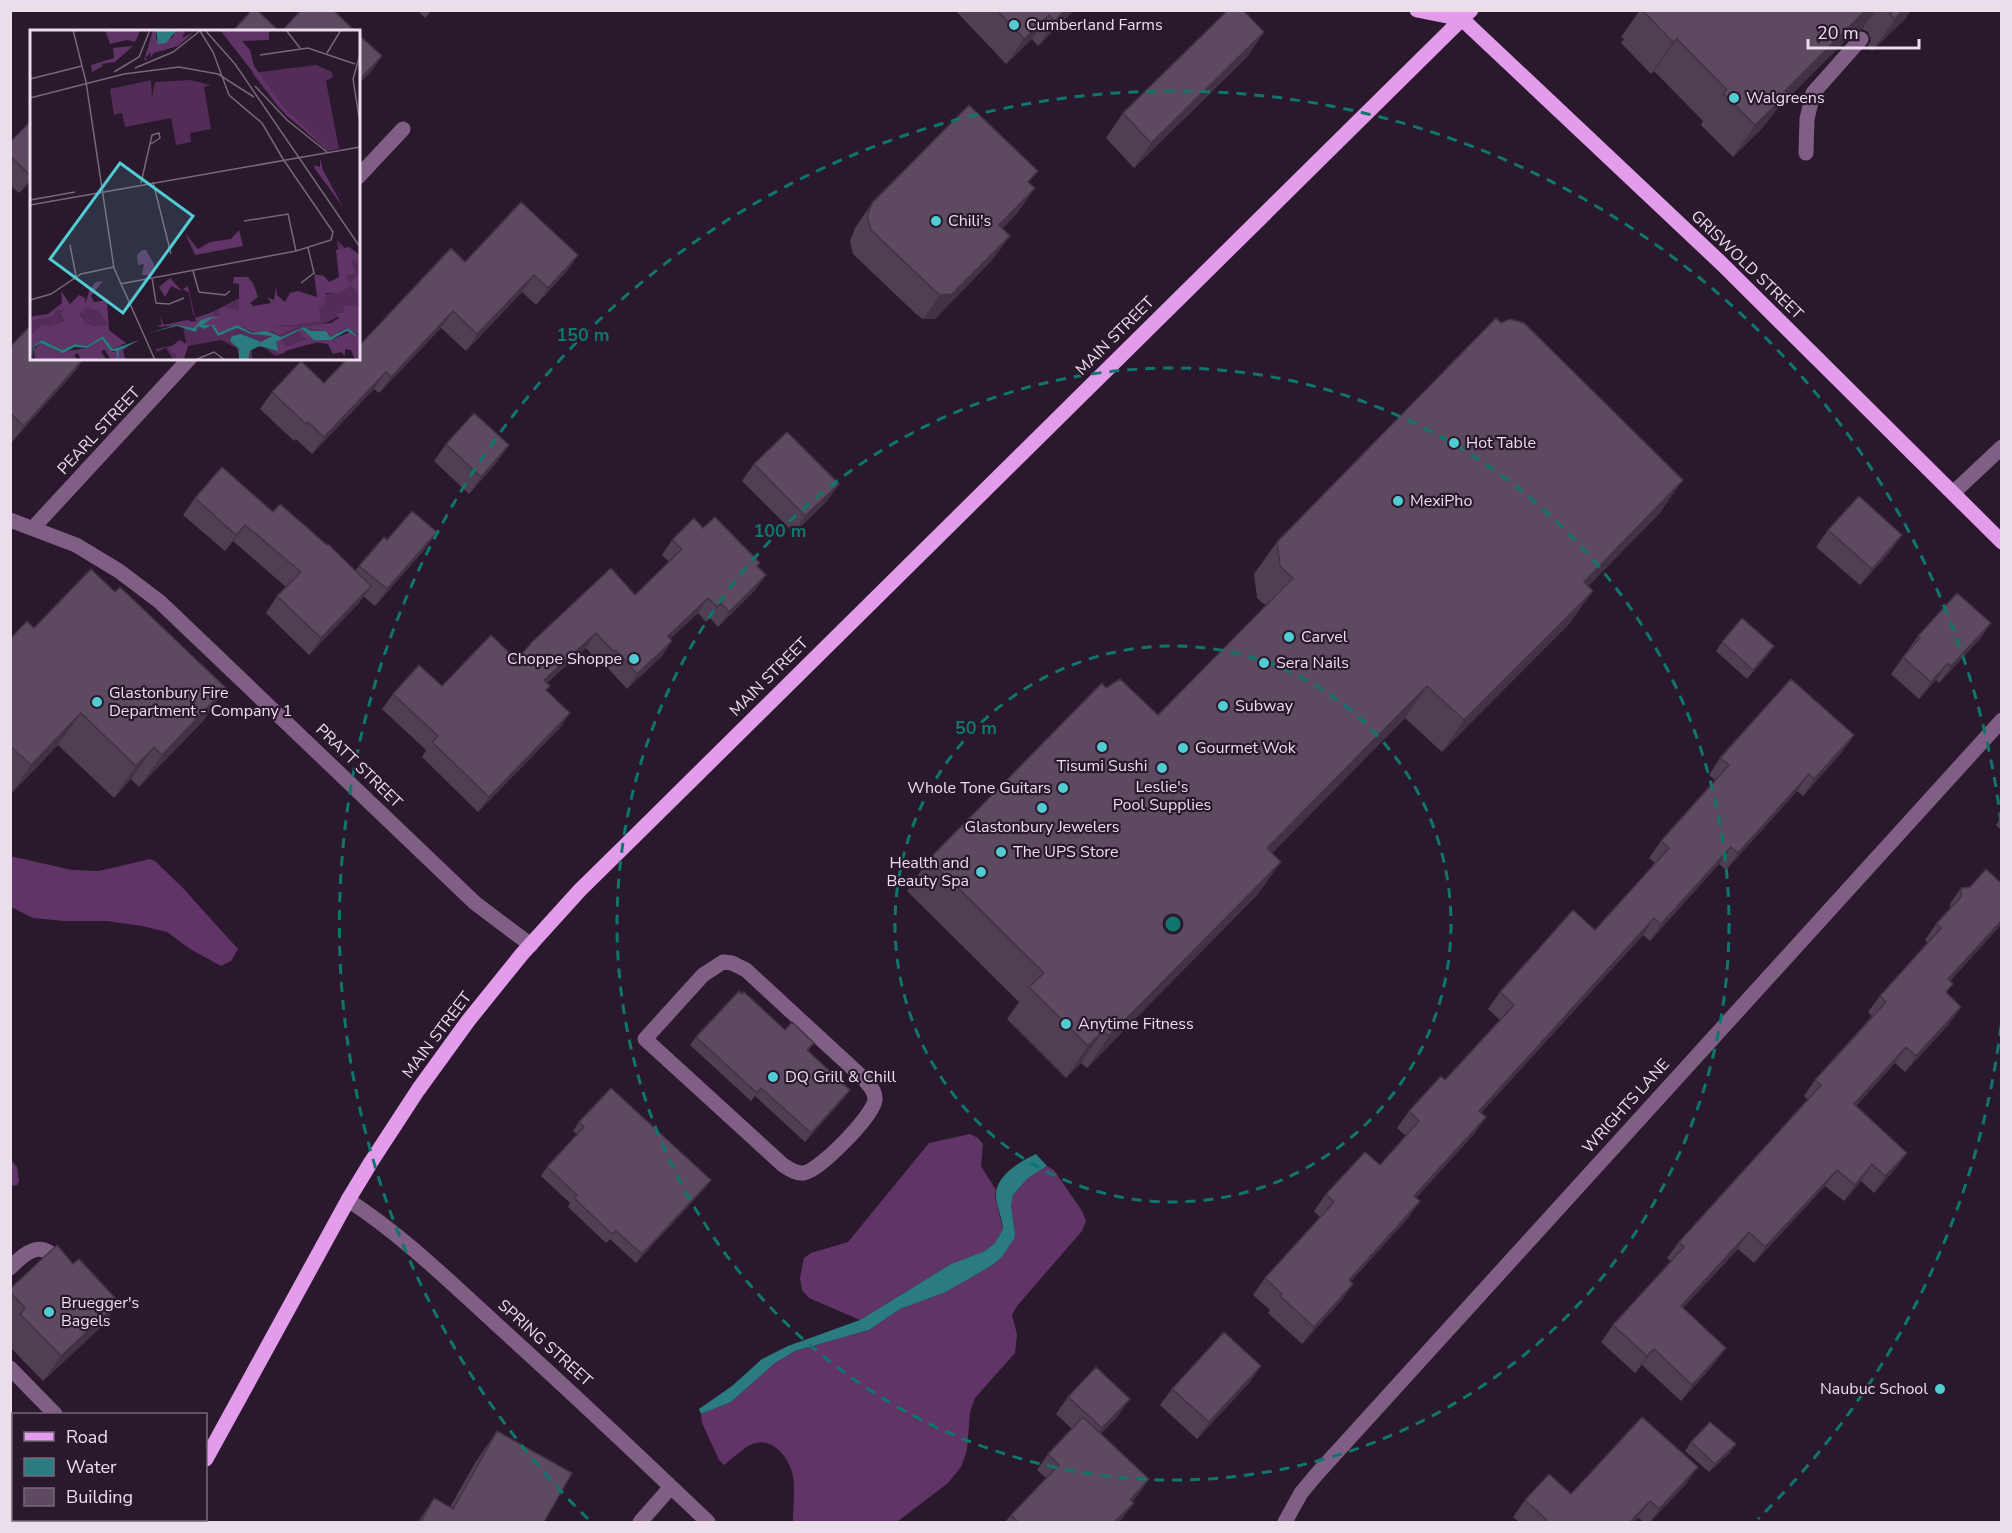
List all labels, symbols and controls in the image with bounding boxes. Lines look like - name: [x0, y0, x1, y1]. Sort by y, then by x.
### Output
- scale bar: [1808, 12, 1919, 50]
- place label: Cumberland Farms: [1026, 14, 1163, 36]
- marker: Cumberland Farms: [1007, 18, 1021, 32]
- text: 20 m: [1817, 21, 1859, 45]
- inset map: [30, 30, 360, 360]
- place label: Walgreens: [1746, 87, 1825, 109]
- marker: Walgreens: [1727, 91, 1741, 105]
- street label: GRISWOLD STREET: [1686, 206, 1808, 325]
- place label: Chili's: [948, 210, 991, 232]
- marker: Chili's: [929, 214, 943, 228]
- street label: MAIN STREET: [1071, 291, 1160, 380]
- text: 150 m: [556, 323, 610, 347]
- street label: PEARL STREET: [53, 382, 146, 480]
- place label: Hot Table: [1466, 432, 1536, 454]
- marker: Hot Table: [1447, 436, 1461, 450]
- place label: MexiPho: [1410, 490, 1472, 512]
- marker: MexiPho: [1391, 494, 1405, 508]
- text: 100 m: [753, 519, 807, 543]
- place label: Carvel: [1301, 626, 1348, 648]
- marker: Carvel: [1282, 630, 1296, 644]
- street label: MAIN STREET: [725, 632, 814, 721]
- place label: Choppe Shoppe: [507, 648, 622, 670]
- marker: Choppe Shoppe: [627, 652, 641, 666]
- place label: Sera Nails: [1276, 652, 1349, 674]
- marker: Sera Nails: [1257, 656, 1271, 670]
- place label: Glastonbury Fire Department - Company 1: [109, 682, 292, 722]
- marker: Glastonbury Fire Department - Company 1: [90, 695, 104, 709]
- place label: Subway: [1235, 695, 1294, 717]
- marker: Subway: [1216, 699, 1230, 713]
- text: 50 m: [955, 716, 997, 740]
- street label: PRATT STREET: [311, 719, 407, 813]
- place label: Gourmet Wok: [1195, 737, 1297, 759]
- marker: Tisumi Sushi: [1095, 740, 1109, 754]
- marker: Gourmet Wok: [1176, 741, 1190, 755]
- place label: Tisumi Sushi: [1057, 755, 1147, 777]
- marker: Leslie's Pool Supplies: [1155, 761, 1169, 775]
- place label: Leslie's Pool Supplies: [1113, 776, 1211, 816]
- place label: Whole Tone Guitars: [907, 777, 1051, 799]
- marker: Whole Tone Guitars: [1056, 781, 1070, 795]
- marker: Glastonbury Jewelers: [1035, 801, 1049, 815]
- place label: Glastonbury Jewelers: [965, 816, 1119, 838]
- place label: The UPS Store: [1013, 841, 1118, 863]
- marker: The UPS Store: [994, 845, 1008, 859]
- place label: Health and Beauty Spa: [887, 852, 969, 892]
- marker: Health and Beauty Spa: [974, 865, 988, 879]
- centre of rings: [1163, 914, 1183, 934]
- street label: MAIN STREET: [397, 987, 477, 1083]
- place label: Anytime Fitness: [1078, 1013, 1194, 1035]
- marker: Anytime Fitness: [1059, 1017, 1073, 1031]
- street label: WRIGHTS LANE: [1577, 1054, 1675, 1158]
- place label: DQ Grill & Chill: [785, 1066, 896, 1088]
- marker: DQ Grill & Chill: [766, 1070, 780, 1084]
- place label: Bruegger's Bagels: [61, 1292, 139, 1332]
- street label: SPRING STREET: [493, 1295, 597, 1392]
- marker: Bruegger's Bagels: [42, 1305, 56, 1319]
- place label: Naubuc School: [1820, 1378, 1928, 1400]
- marker: Naubuc School: [1933, 1382, 1947, 1396]
- legend: [12, 1413, 207, 1521]
- text: Road: [66, 1425, 108, 1449]
- text: Water: [66, 1455, 117, 1479]
- text: Building: [66, 1485, 133, 1509]

